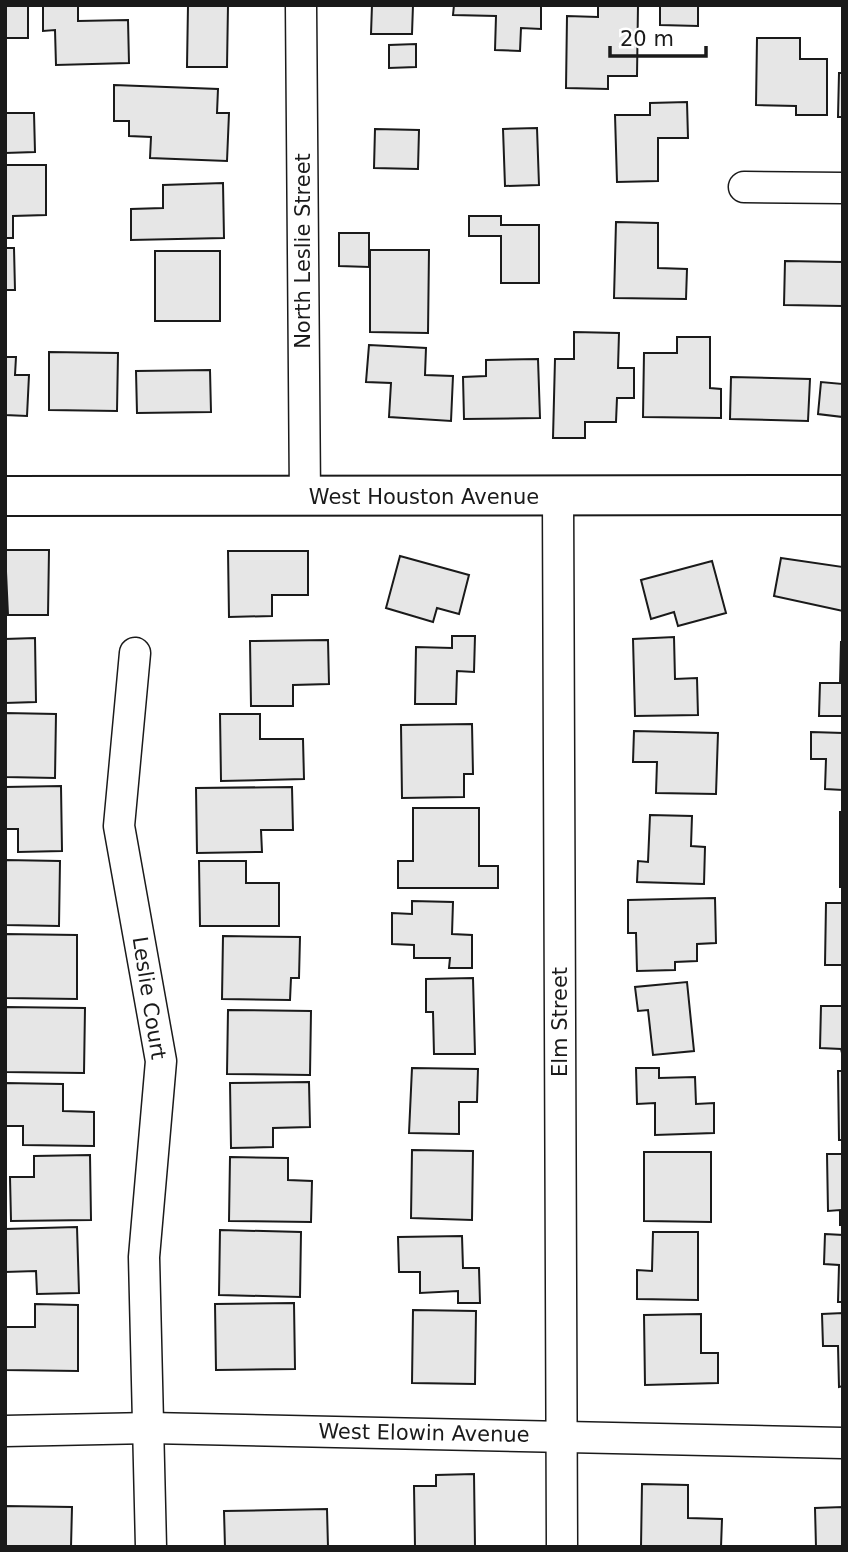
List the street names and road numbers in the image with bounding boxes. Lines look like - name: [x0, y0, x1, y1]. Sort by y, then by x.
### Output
- street label: North Leslie Street: [291, 153, 315, 349]
- street label: West Houston Avenue: [309, 485, 539, 509]
- street label: Leslie Court: [127, 935, 171, 1061]
- street label: Elm Street: [548, 967, 572, 1077]
- street label: West Elowin Avenue: [318, 1419, 530, 1447]

